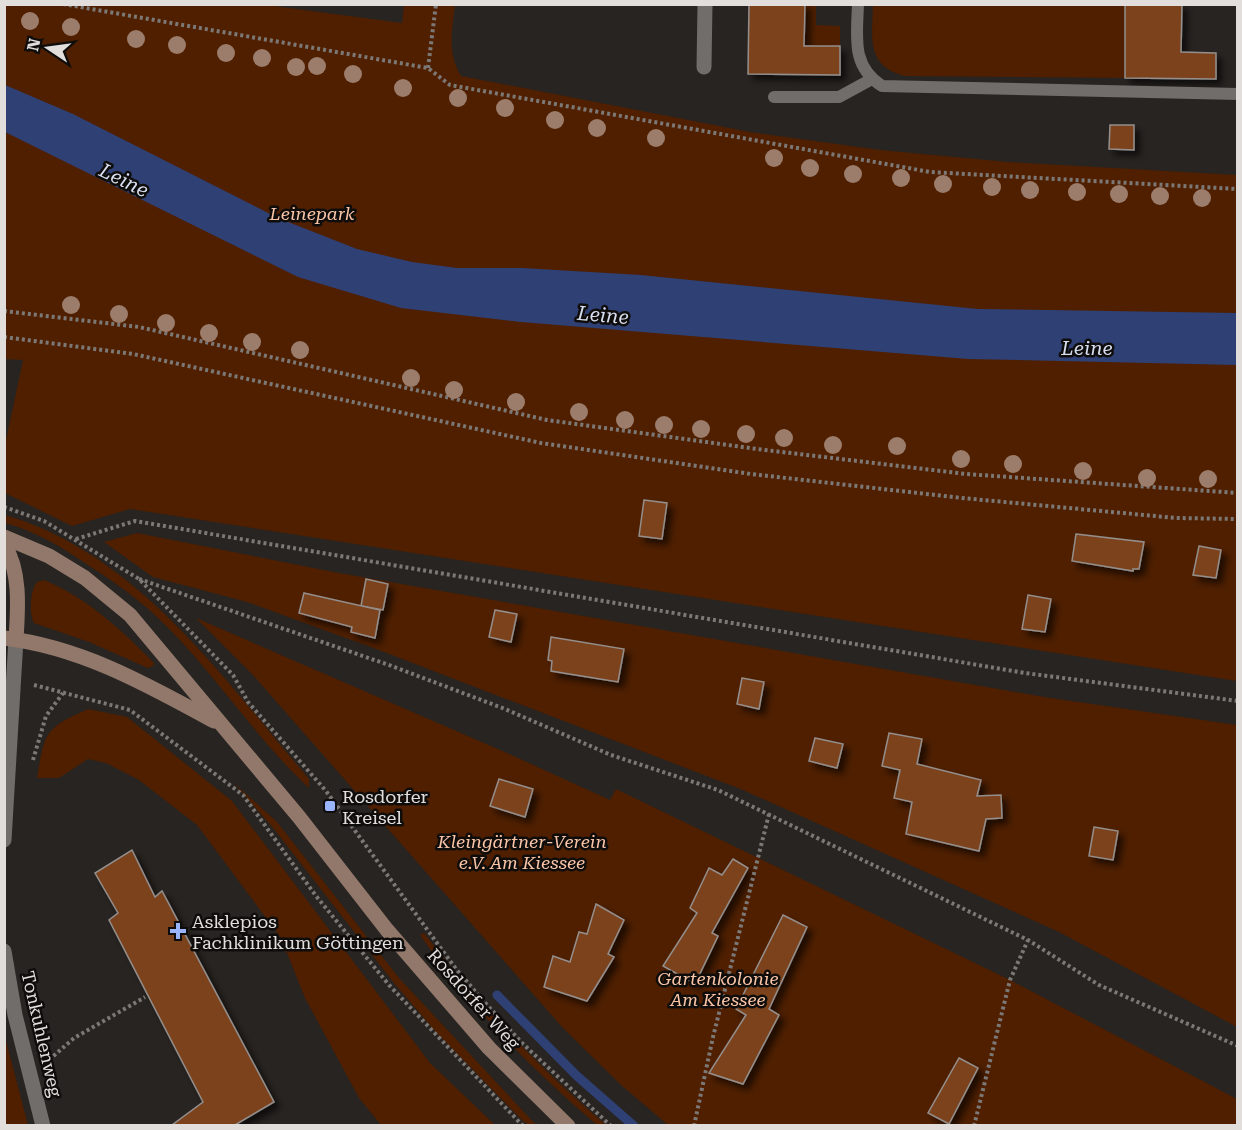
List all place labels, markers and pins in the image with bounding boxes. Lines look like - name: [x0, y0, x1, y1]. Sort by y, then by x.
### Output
- place label: Rosdorfer Kreisel: [342, 786, 428, 828]
- marker: Rosdorfer Kreisel: [323, 799, 337, 813]
- place label: Asklepios Fachklinikum Göttingen: [192, 911, 404, 953]
- marker: Asklepios Fachklinikum Göttingen: [169, 922, 187, 940]

